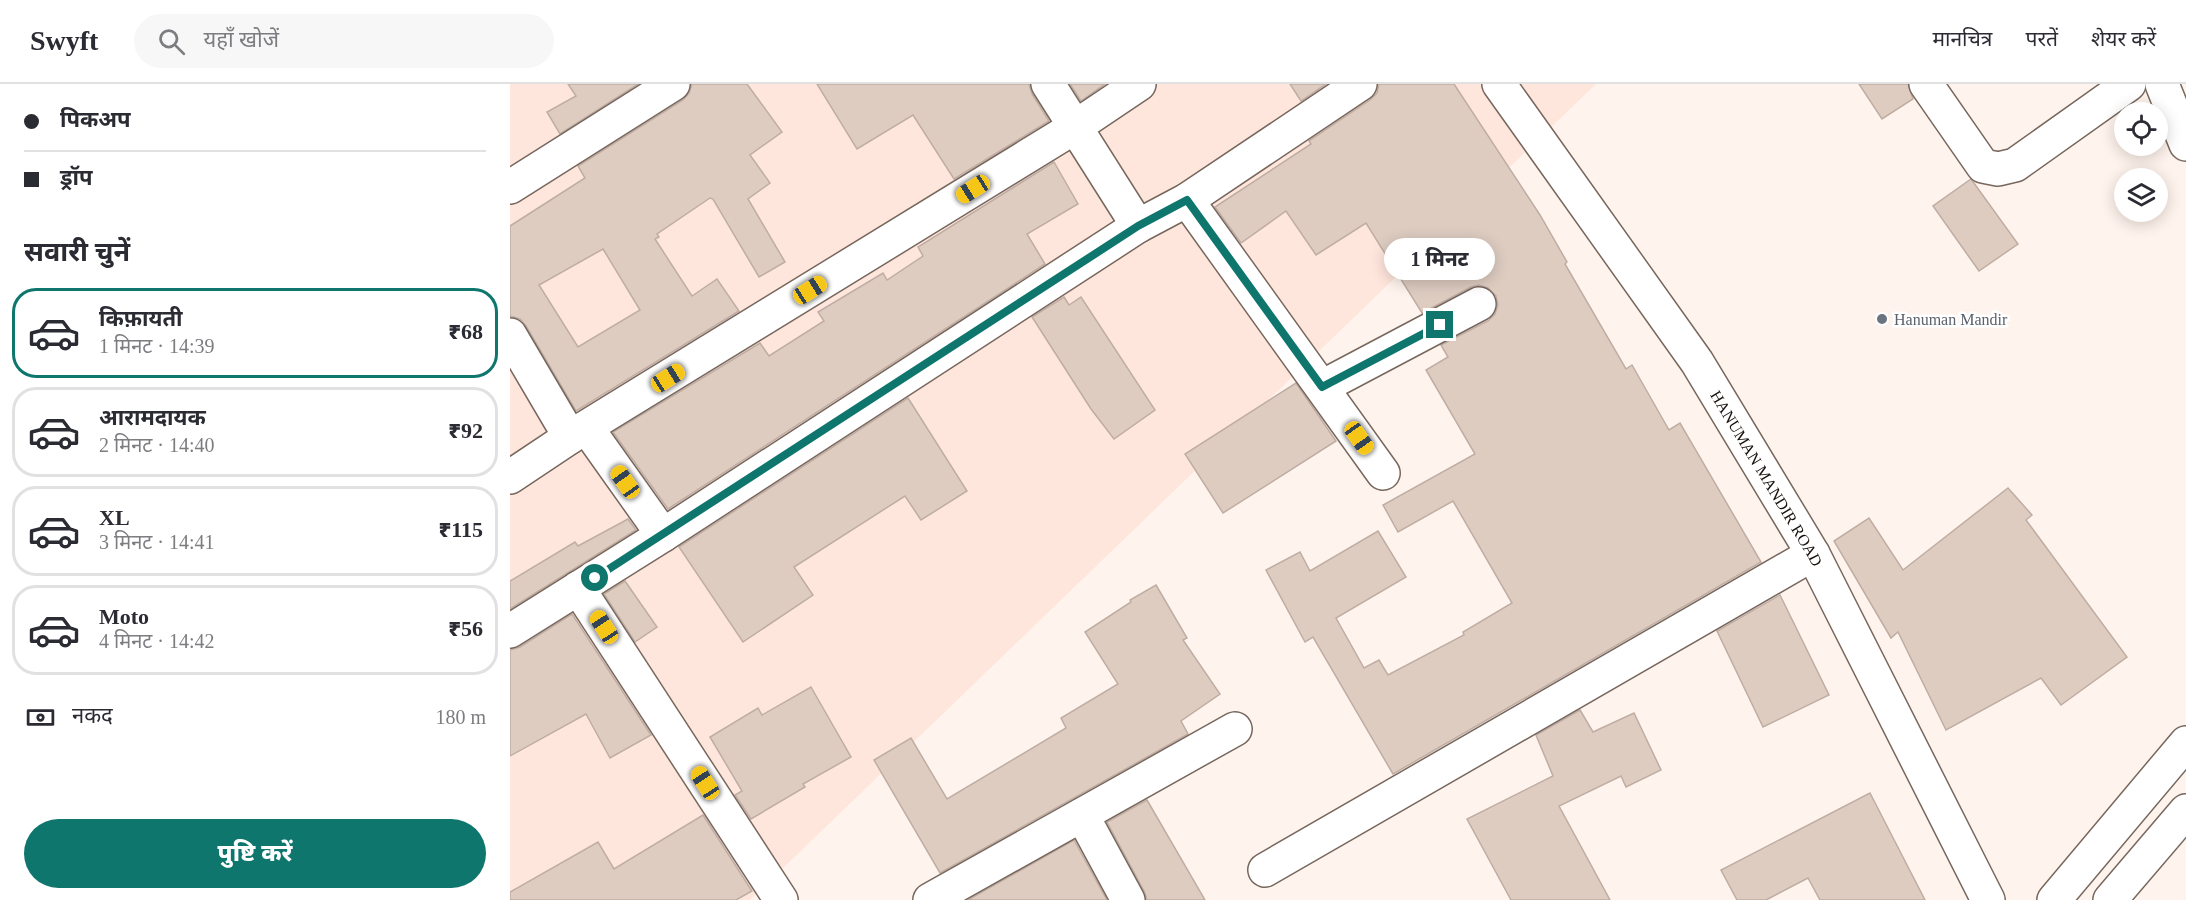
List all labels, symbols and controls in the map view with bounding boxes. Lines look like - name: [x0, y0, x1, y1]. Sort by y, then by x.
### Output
- search box: [134, 14, 554, 68]
- text: Swyft: [30, 25, 98, 56]
- icon: search: [155, 25, 188, 58]
- text: यहाँ खोजें: [203, 27, 279, 52]
- text: मानचित्र: [1932, 27, 1992, 51]
- text: परतें: [2025, 27, 2058, 51]
- text: शेयर करें: [2091, 27, 2156, 51]
- map controls: [2114, 102, 2168, 222]
- button: locate: [2114, 102, 2168, 156]
- text: पिकअप: [60, 107, 131, 132]
- text: ड्रॉप: [60, 165, 93, 190]
- button: layers: [2114, 168, 2168, 222]
- car: [953, 172, 993, 206]
- text: सवारी चुनें: [24, 237, 130, 267]
- callout: 1 मिनट: [1384, 238, 1496, 280]
- text: 1 मिनट: [1410, 248, 1469, 270]
- car: [790, 273, 830, 307]
- icon: car: [27, 306, 81, 360]
- text: किफ़ायती: [99, 306, 183, 331]
- route end: [1426, 311, 1453, 338]
- place label: Hanuman Mandir: [1894, 311, 2008, 328]
- marker: Hanuman Mandir: [1875, 312, 1889, 326]
- text: ₹68: [448, 319, 483, 344]
- text: 1 मिनट · 14:39: [99, 335, 215, 357]
- car: [648, 361, 688, 395]
- street label: HANUMAN MANDIR ROAD: [1707, 388, 1826, 569]
- icon: car: [27, 405, 81, 459]
- text: आरामदायक: [99, 405, 206, 430]
- text: ₹92: [448, 418, 483, 443]
- car: [1341, 418, 1377, 458]
- text: 2 मिनट · 14:40: [99, 434, 215, 456]
- car: [607, 462, 643, 502]
- icon: car: [27, 504, 81, 558]
- text: XL: [99, 505, 130, 530]
- text: ₹115: [438, 517, 483, 542]
- text: 3 मिनट · 14:41: [99, 531, 215, 553]
- route start: [581, 564, 608, 591]
- icon: car: [27, 603, 81, 657]
- text: Moto: [99, 604, 149, 629]
- car: [587, 607, 621, 647]
- text: ₹56: [448, 616, 483, 641]
- text: 4 मिनट · 14:42: [99, 630, 215, 652]
- icon: cash: [24, 701, 57, 734]
- text: नकद: [72, 703, 113, 728]
- text: 180 m: [435, 706, 486, 728]
- car: [688, 763, 722, 803]
- button: पुष्टि करें: [24, 819, 486, 888]

